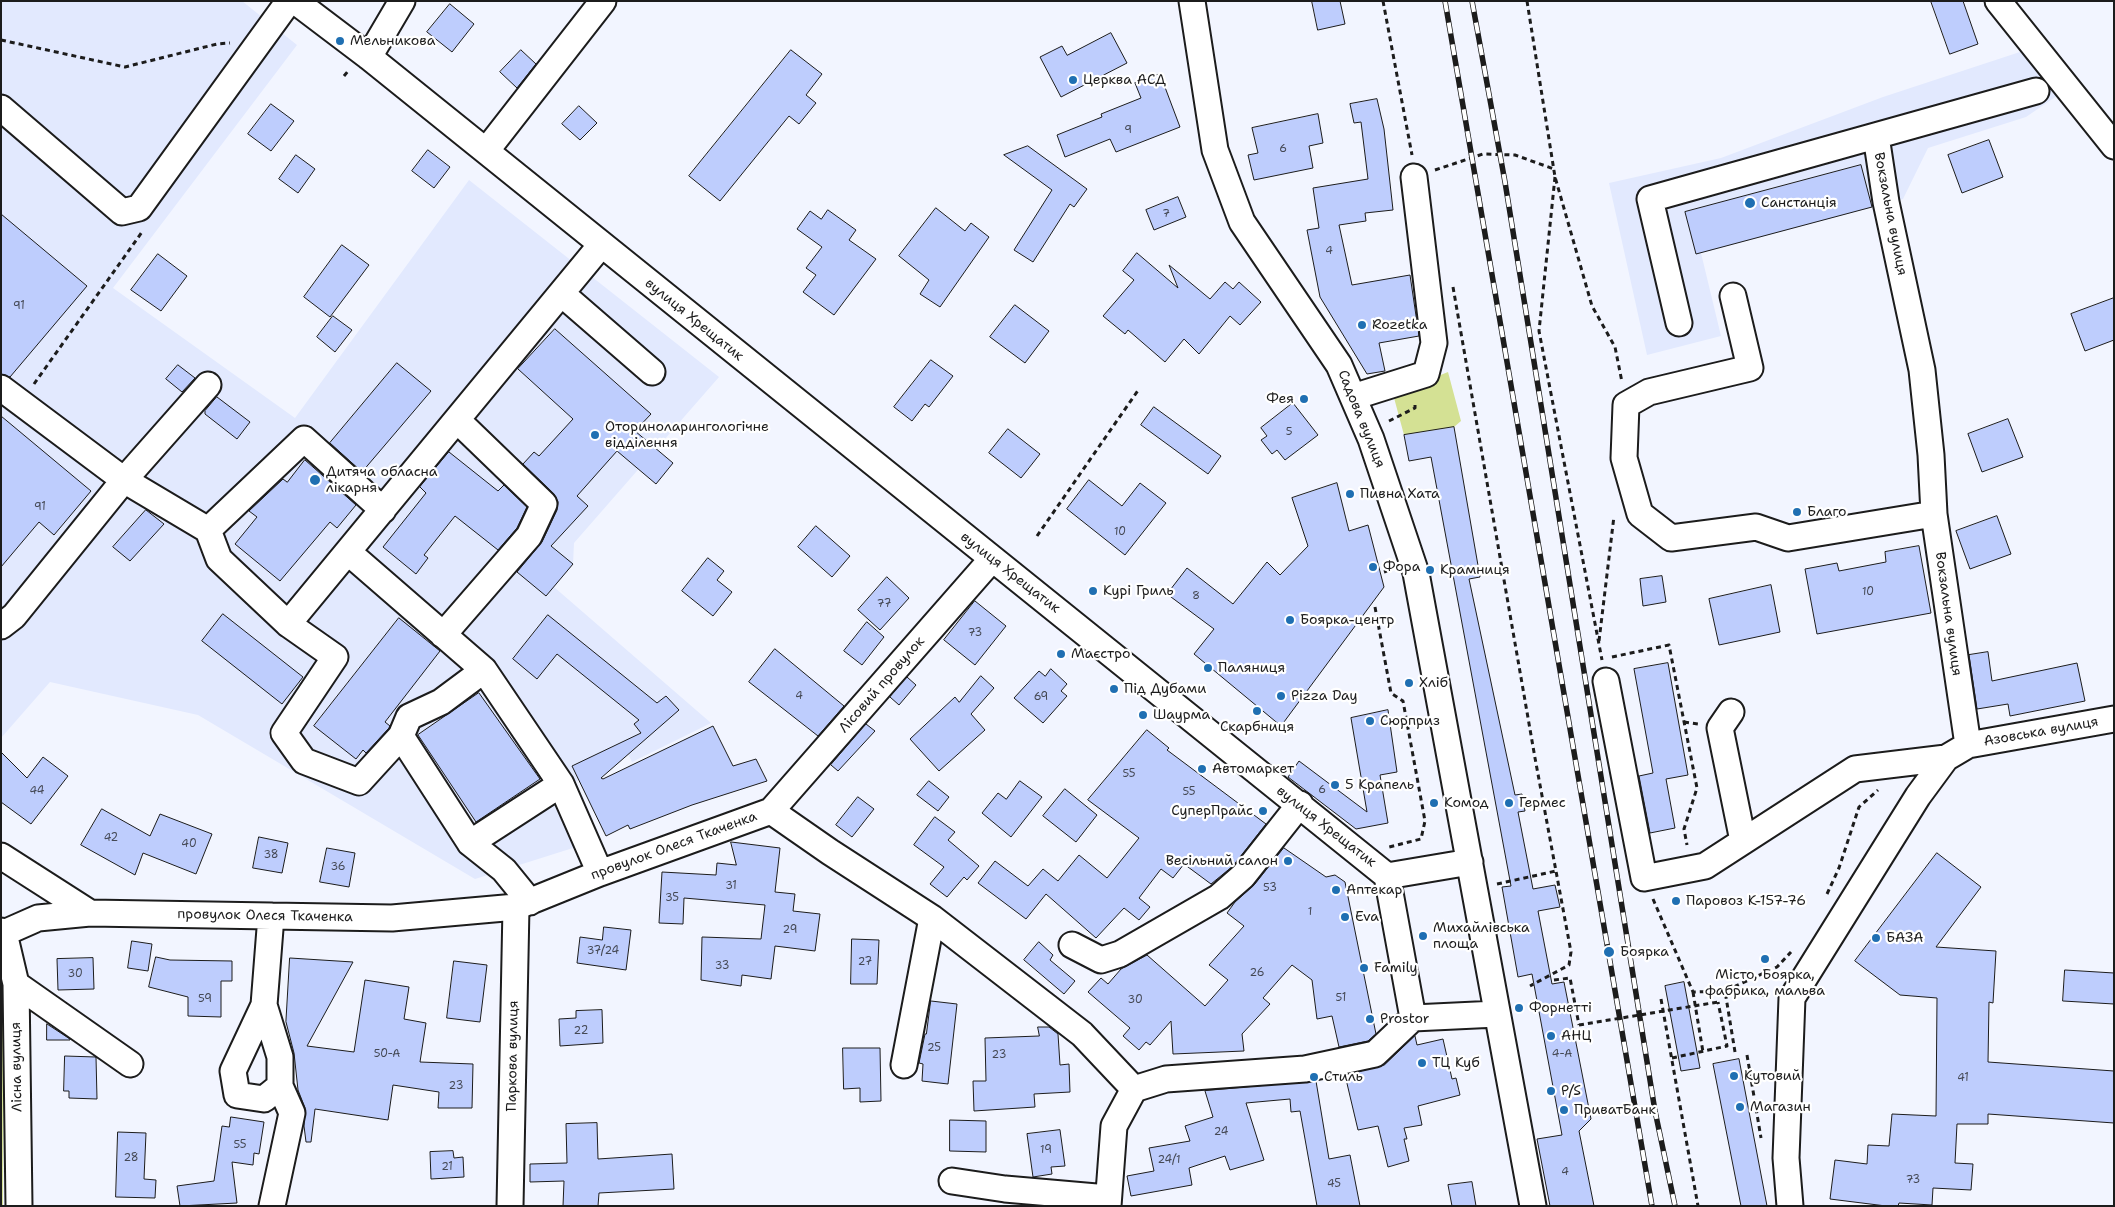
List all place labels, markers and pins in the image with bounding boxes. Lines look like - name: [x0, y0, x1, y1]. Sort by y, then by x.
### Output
- place label: Мельникова: [350, 33, 435, 49]
- marker: Мельникова: [334, 35, 346, 47]
- place label: Церква АСД: [1083, 72, 1166, 88]
- marker: Церква АСД: [1067, 74, 1079, 86]
- place label: Санстанція: [1761, 195, 1837, 211]
- marker: Санстанція: [1743, 196, 1757, 210]
- place label: Rozetka: [1372, 317, 1427, 333]
- marker: Rozetka: [1356, 319, 1368, 331]
- place label: Фея: [1266, 391, 1294, 407]
- marker: Фея: [1298, 393, 1310, 405]
- place label: Оториноларингологічне відділення: [605, 419, 769, 452]
- marker: Оториноларингологічне відділення: [589, 429, 601, 441]
- place label: Дитяча обласна лікарня: [326, 464, 437, 497]
- marker: Дитяча обласна лікарня: [308, 473, 322, 487]
- place label: Пивна Хата: [1360, 486, 1440, 502]
- marker: Пивна Хата: [1344, 488, 1356, 500]
- place label: Благо: [1807, 504, 1846, 520]
- marker: Благо: [1791, 506, 1803, 518]
- place label: Фора: [1383, 559, 1420, 575]
- marker: Фора: [1367, 561, 1379, 573]
- place label: Крамниця: [1440, 562, 1510, 578]
- marker: Крамниця: [1424, 564, 1436, 576]
- place label: Курі Гриль: [1103, 583, 1174, 599]
- marker: Курі Гриль: [1087, 585, 1099, 597]
- place label: Боярка-центр: [1300, 612, 1394, 628]
- marker: Боярка-центр: [1284, 614, 1296, 626]
- place label: Маєстро: [1071, 646, 1131, 662]
- marker: Маєстро: [1055, 648, 1067, 660]
- place label: Паляниця: [1218, 660, 1285, 676]
- marker: Паляниця: [1202, 662, 1214, 674]
- place label: Хліб: [1419, 675, 1448, 691]
- marker: Хліб: [1403, 677, 1415, 689]
- place label: Під Дубами: [1124, 681, 1206, 697]
- marker: Під Дубами: [1108, 683, 1120, 695]
- place label: Pizza Day: [1291, 688, 1358, 704]
- marker: Pizza Day: [1275, 690, 1287, 702]
- marker: Скарбниця: [1251, 705, 1263, 717]
- place label: Шаурма: [1153, 707, 1210, 723]
- marker: Шаурма: [1137, 709, 1149, 721]
- place label: Сюрприз: [1380, 713, 1440, 729]
- marker: Сюрприз: [1364, 715, 1376, 727]
- place label: Скарбниця: [1220, 719, 1294, 735]
- place label: Автомаркет: [1212, 761, 1294, 777]
- marker: Автомаркет: [1196, 763, 1208, 775]
- place label: 5 Крапель: [1345, 777, 1414, 793]
- marker: 5 Крапель: [1329, 779, 1341, 791]
- place label: Комод: [1444, 795, 1489, 811]
- place label: Гермес: [1519, 795, 1566, 811]
- marker: Комод: [1428, 797, 1440, 809]
- marker: Гермес: [1503, 797, 1515, 809]
- place label: СуперПрайс: [1171, 803, 1253, 819]
- marker: СуперПрайс: [1257, 805, 1269, 817]
- place label: Весільний салон: [1166, 853, 1278, 869]
- marker: Весільний салон: [1282, 855, 1294, 867]
- place label: Аптекар: [1346, 882, 1402, 898]
- marker: Аптекар: [1330, 884, 1342, 896]
- place label: Паровоз К-157-76: [1686, 893, 1806, 909]
- marker: Паровоз К-157-76: [1670, 895, 1682, 907]
- place label: Eva: [1355, 909, 1379, 925]
- marker: Eva: [1339, 911, 1351, 923]
- place label: Михайлівська площа: [1433, 920, 1530, 952]
- marker: Михайлівська площа: [1417, 930, 1429, 942]
- place label: БАЗА: [1886, 930, 1923, 946]
- marker: БАЗА: [1870, 932, 1882, 944]
- place label: Боярка: [1620, 944, 1669, 960]
- marker: Боярка: [1602, 945, 1616, 959]
- marker: Місто, Боярка, фабрика, мальва: [1759, 953, 1771, 965]
- place label: Family: [1374, 960, 1418, 976]
- marker: Family: [1358, 962, 1370, 974]
- place label: Місто, Боярка, фабрика, мальва: [1705, 967, 1825, 1000]
- place label: Форнетті: [1529, 1000, 1592, 1016]
- marker: Форнетті: [1513, 1002, 1525, 1014]
- place label: Prostor: [1380, 1011, 1429, 1027]
- marker: Prostor: [1364, 1013, 1376, 1025]
- place label: АНЦ: [1561, 1028, 1591, 1044]
- marker: АНЦ: [1545, 1030, 1557, 1042]
- place label: ТЦ Куб: [1432, 1055, 1480, 1071]
- marker: ТЦ Куб: [1416, 1057, 1428, 1069]
- place label: Кутовий: [1744, 1068, 1801, 1084]
- place label: Стиль: [1324, 1069, 1363, 1085]
- marker: Кутовий: [1728, 1070, 1740, 1082]
- marker: Стиль: [1308, 1071, 1320, 1083]
- place label: P/S: [1561, 1083, 1581, 1099]
- marker: P/S: [1545, 1085, 1557, 1097]
- place label: Магазин: [1750, 1099, 1811, 1115]
- marker: Магазин: [1734, 1101, 1746, 1113]
- place label: ПриватБанк: [1574, 1102, 1656, 1118]
- marker: ПриватБанк: [1558, 1104, 1570, 1116]

